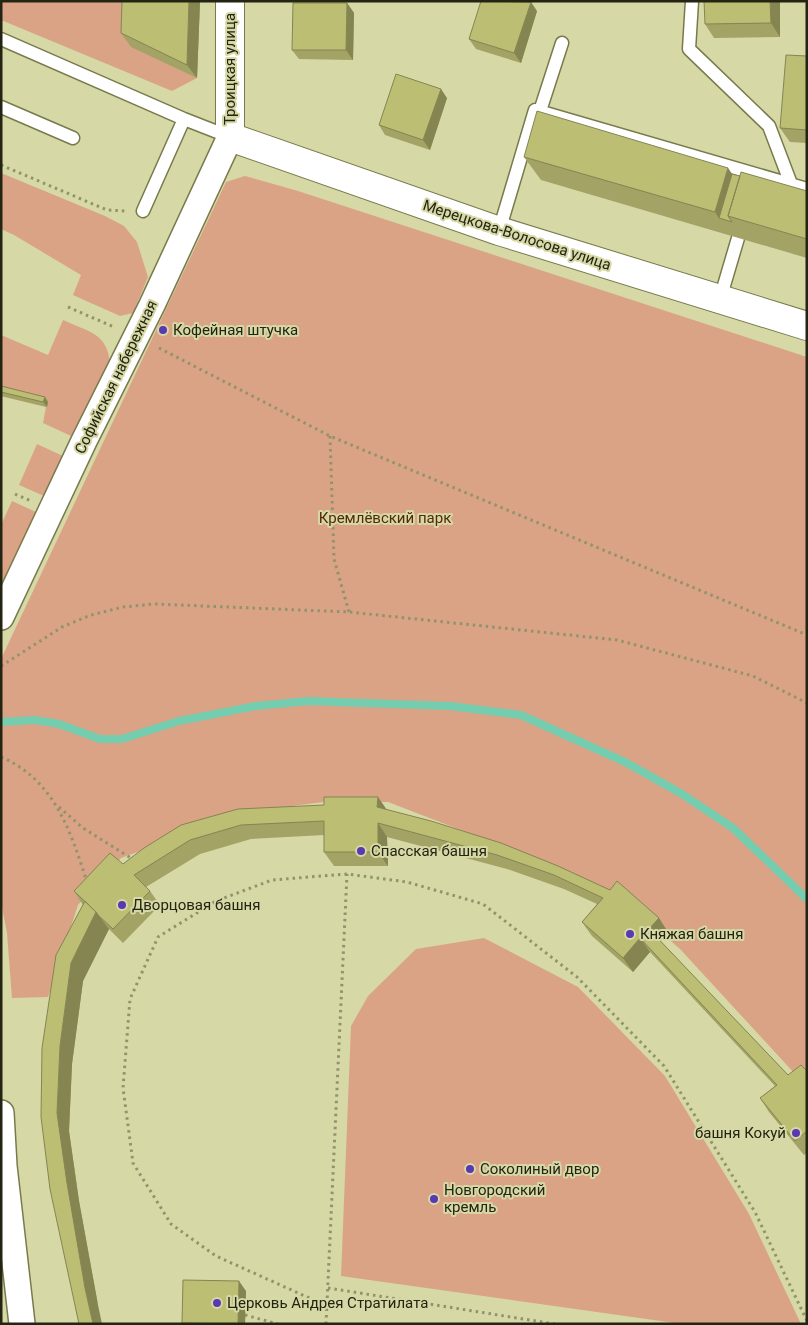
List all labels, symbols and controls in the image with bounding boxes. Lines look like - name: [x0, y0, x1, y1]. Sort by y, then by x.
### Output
- street label: Троицкая улица: [221, 13, 239, 125]
- street label: Мерецкова-Волосова улица: [421, 196, 613, 274]
- street label: Софийская набережная: [71, 297, 161, 457]
- place label: Кофейная штучка: [173, 321, 298, 339]
- marker: Кофейная штучка: [157, 324, 169, 336]
- park label: Кремлёвский парк: [319, 509, 451, 527]
- place label: Спасская башня: [371, 842, 487, 860]
- marker: Спасская башня: [355, 845, 367, 857]
- place label: Дворцовая башня: [132, 896, 260, 914]
- marker: Дворцовая башня: [116, 899, 128, 911]
- place label: Княжая башня: [640, 925, 743, 943]
- marker: Княжая башня: [624, 928, 636, 940]
- place label: башня Кокуй: [695, 1124, 786, 1142]
- marker: башня Кокуй: [790, 1127, 802, 1139]
- place label: Соколиный двор: [480, 1160, 599, 1178]
- marker: Соколиный двор: [464, 1163, 476, 1175]
- place label: Новгородский кремль: [444, 1181, 545, 1216]
- marker: Новгородский кремль: [428, 1193, 440, 1205]
- place label: Церковь Андрея Стратилата: [227, 1294, 428, 1312]
- marker: Церковь Андрея Стратилата: [211, 1297, 223, 1309]

